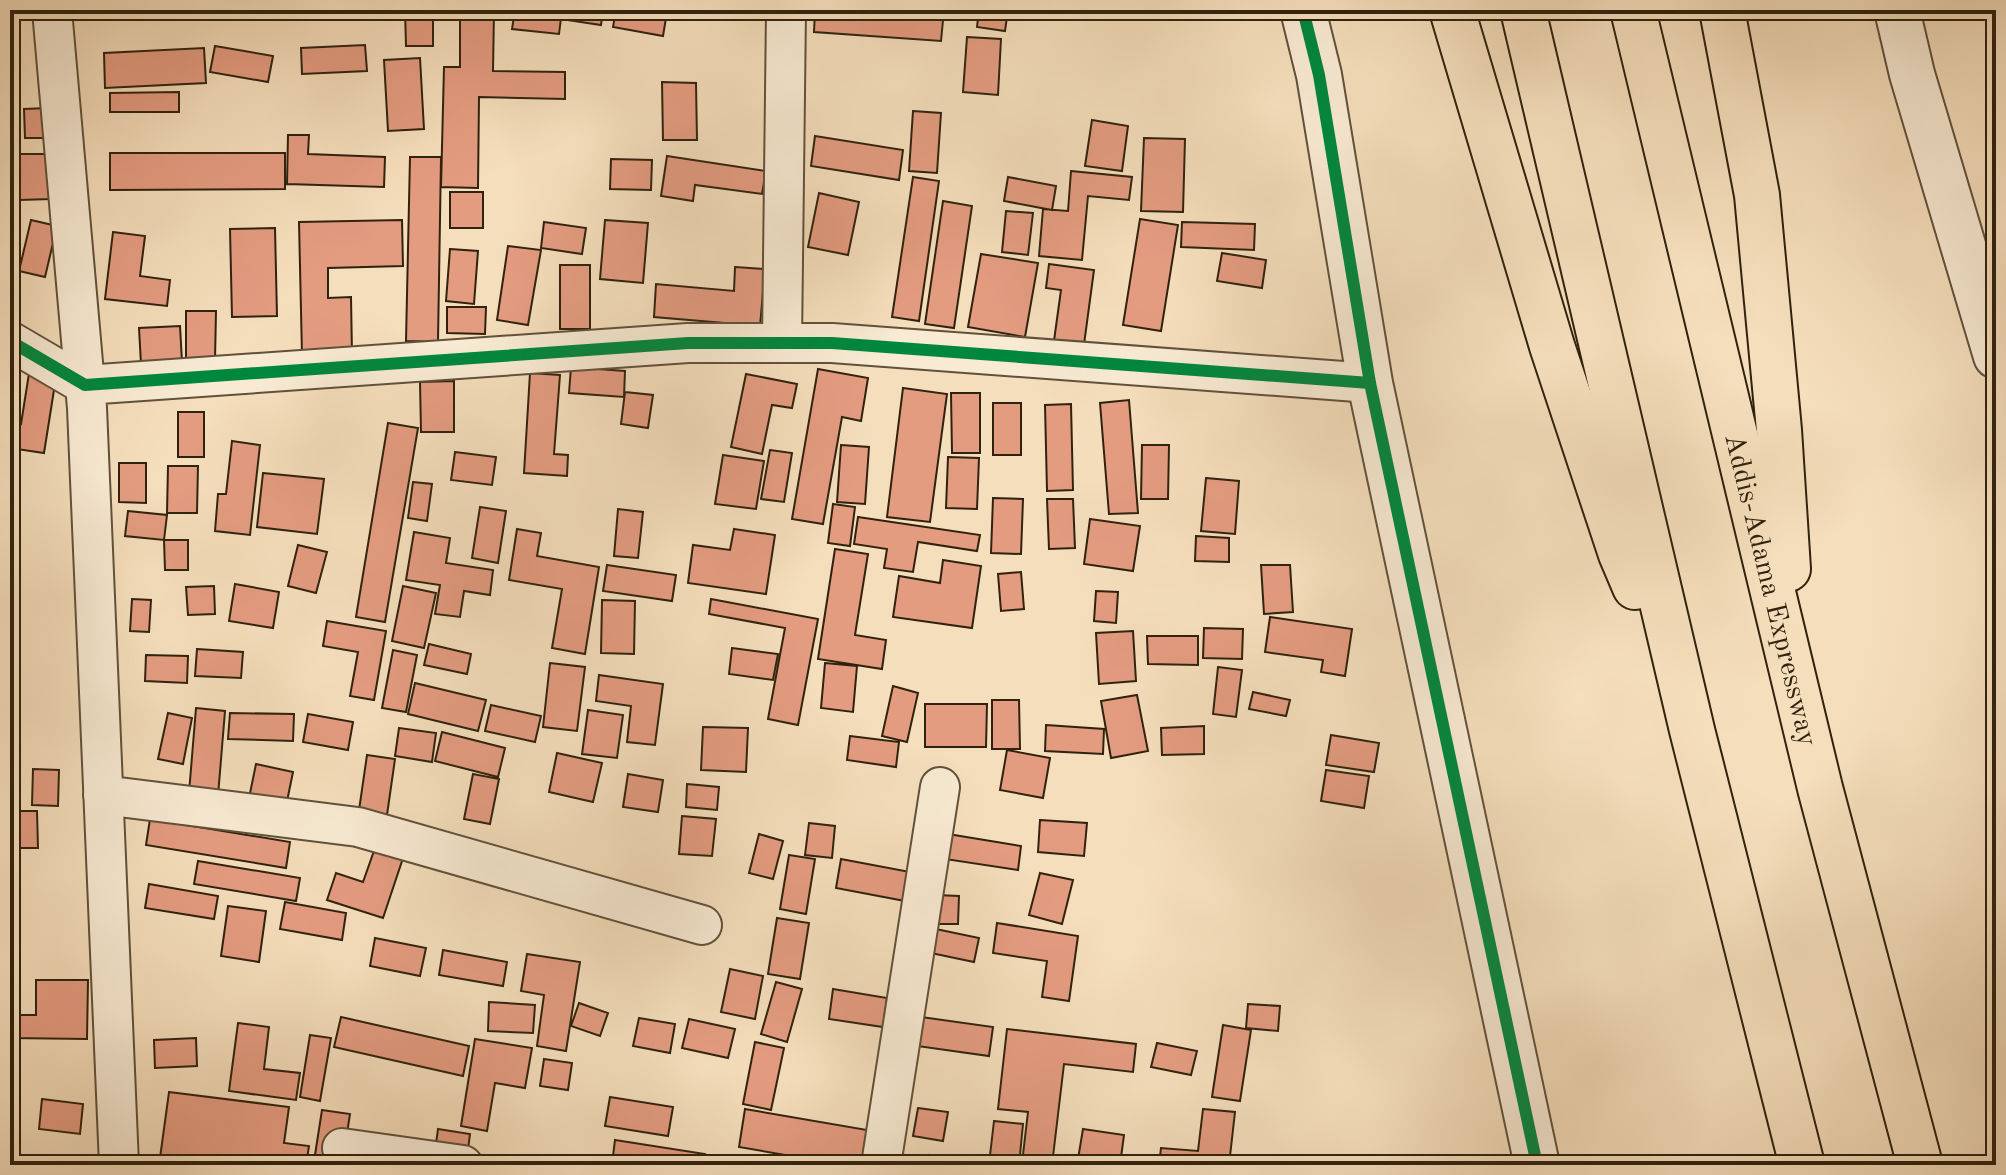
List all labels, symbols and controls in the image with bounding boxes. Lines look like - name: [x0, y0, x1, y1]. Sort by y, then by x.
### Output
- street label: Addis-Adama Expressway: [1718, 431, 1820, 750]

